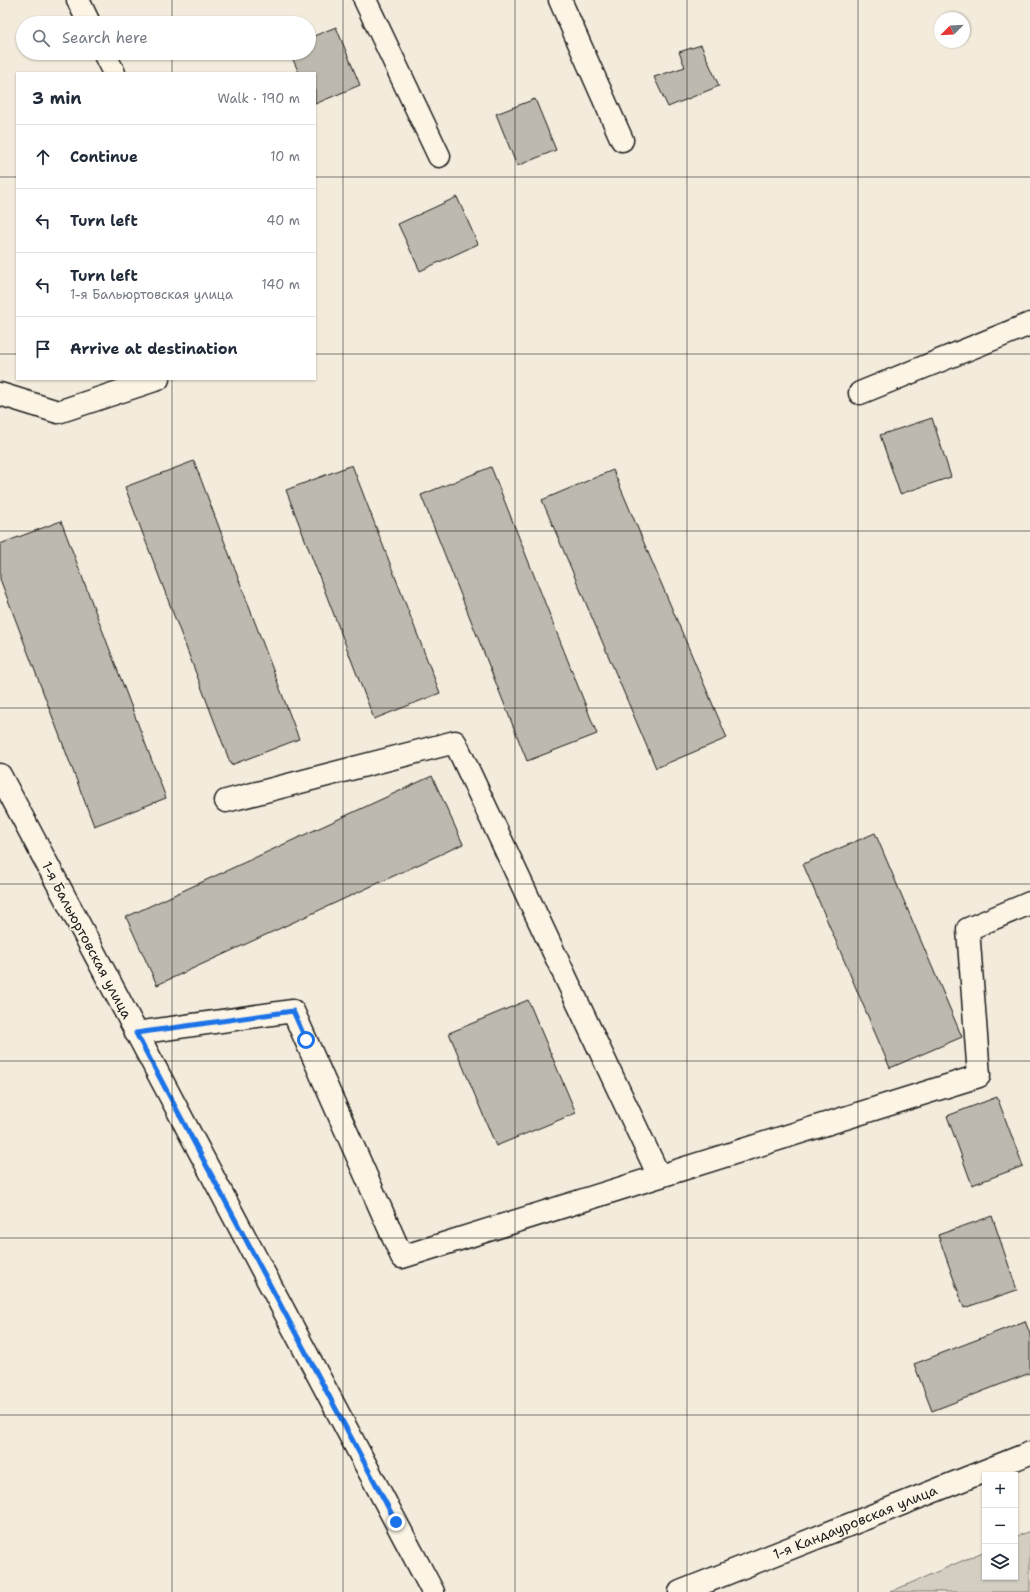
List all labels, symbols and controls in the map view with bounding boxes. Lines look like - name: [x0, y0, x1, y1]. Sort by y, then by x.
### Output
- north arrow: [934, 12, 970, 48]
- search box: [16, 16, 316, 60]
- icon: search: [30, 27, 52, 49]
- text: Search here: [62, 28, 148, 48]
- text: 3 min: [32, 87, 82, 109]
- text: Walk · 190 m: [218, 90, 300, 107]
- icon: ahead: [32, 146, 54, 168]
- text: Continue: [70, 147, 138, 167]
- text: 10 m: [270, 148, 300, 165]
- icon: left: [32, 210, 54, 232]
- text: Turn left: [70, 211, 138, 231]
- text: 40 m: [266, 212, 300, 229]
- text: Turn left: [70, 266, 138, 286]
- icon: left: [32, 274, 54, 296]
- text: 140 m: [261, 276, 300, 293]
- text: 1-я Бальюртовская улица: [70, 286, 233, 303]
- icon: arrive: [32, 338, 54, 360]
- text: Arrive at destination: [70, 339, 238, 359]
- street label: 1-я Бальюртовская улица: [38, 858, 136, 1022]
- route start: [297, 1031, 315, 1049]
- map controls: [982, 1472, 1018, 1580]
- button: +: [982, 1472, 1018, 1508]
- street label: 1-я Кандауровская улица: [770, 1481, 940, 1563]
- button: −: [982, 1508, 1018, 1544]
- route end: [387, 1513, 405, 1531]
- button: layers: [982, 1544, 1018, 1580]

